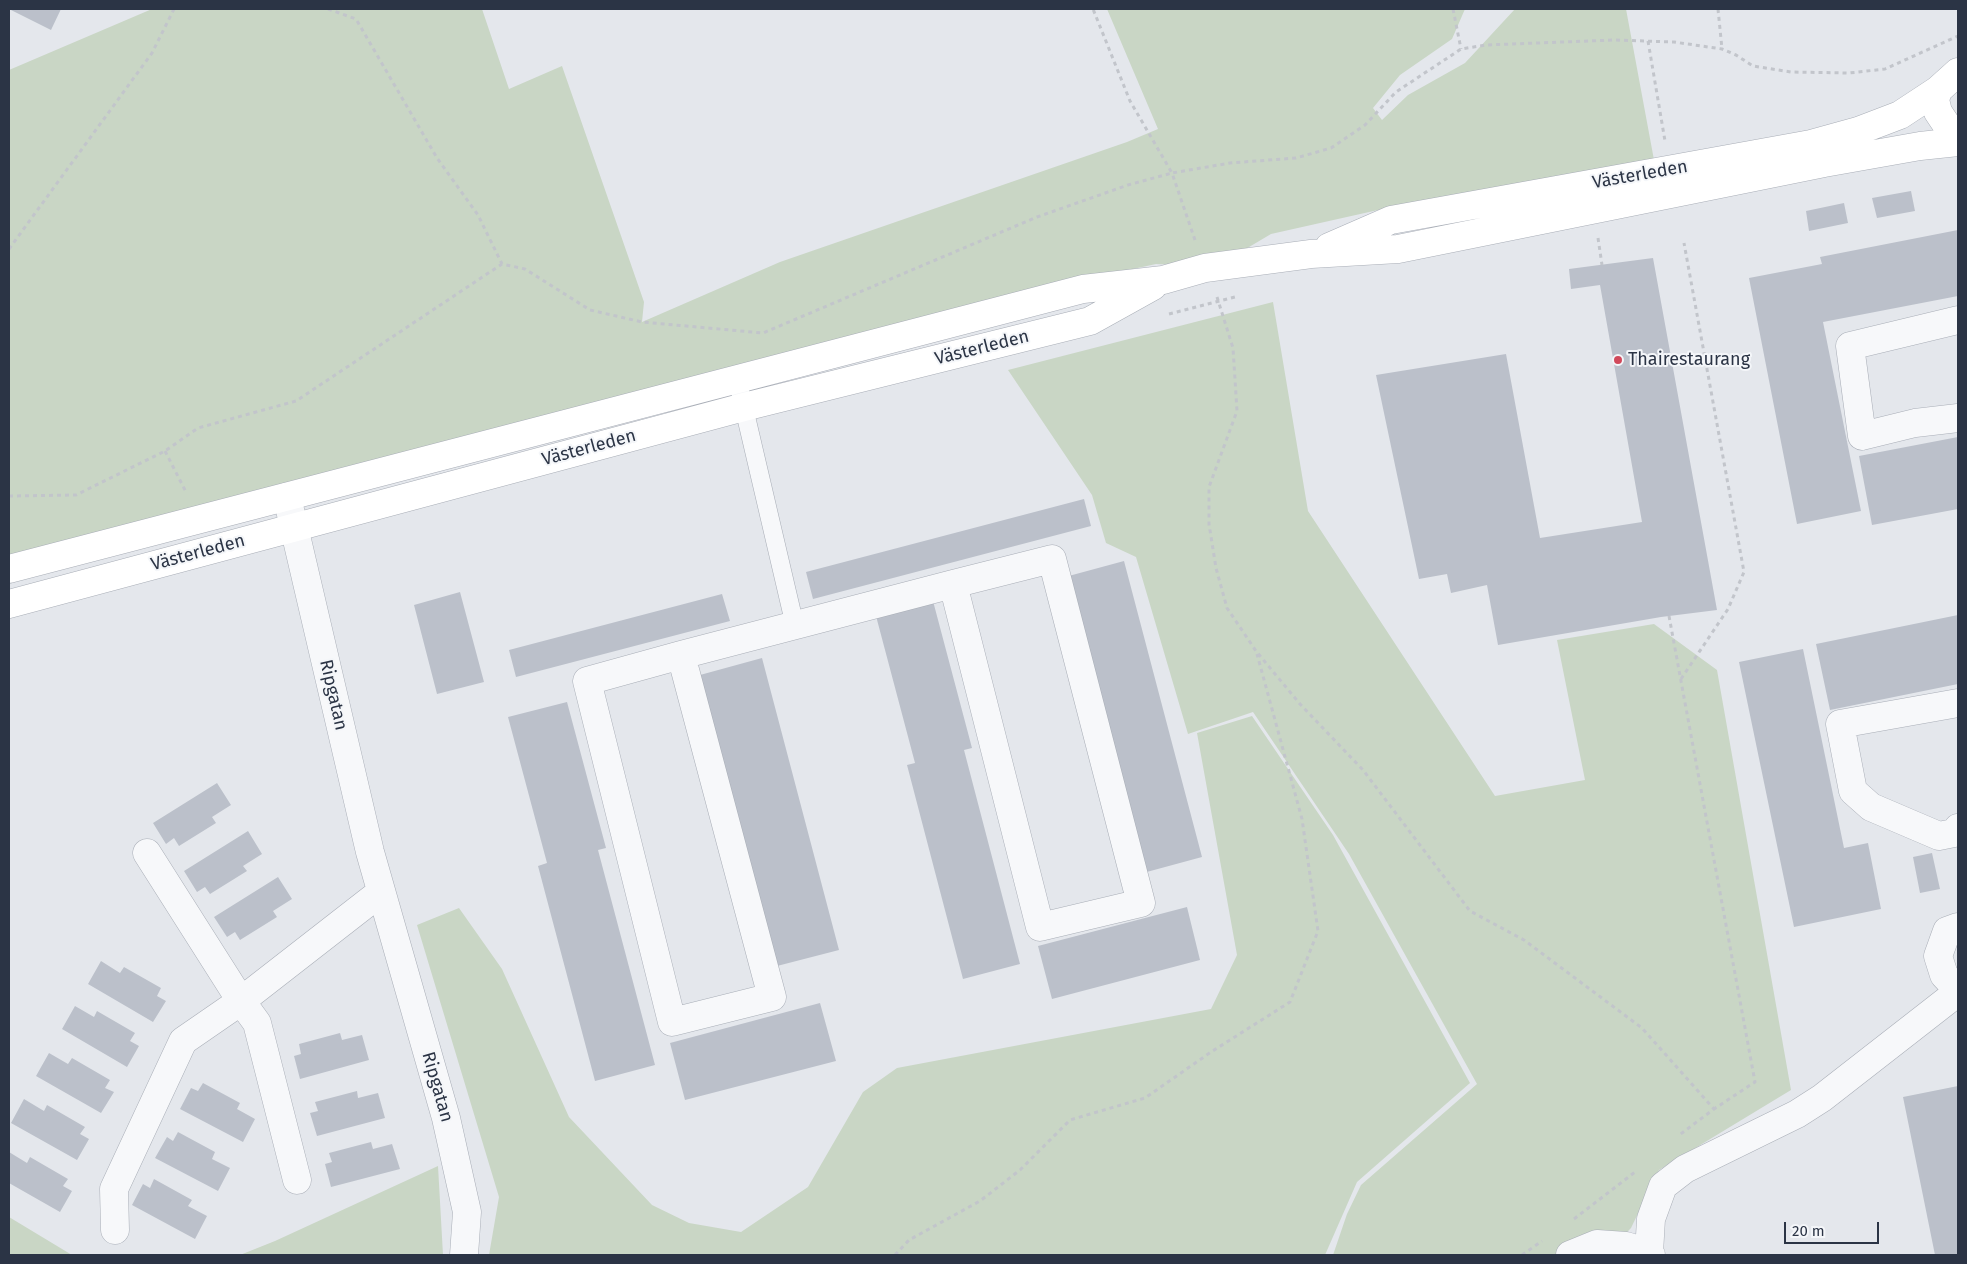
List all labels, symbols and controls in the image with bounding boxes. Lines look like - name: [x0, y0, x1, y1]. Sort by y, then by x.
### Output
- street label: Västerleden: [1591, 156, 1689, 194]
- street label: Västerleden: [933, 326, 1031, 370]
- place label: Thairestaurang: [1628, 349, 1750, 371]
- marker: Thairestaurang: [1612, 354, 1624, 366]
- street label: Västerleden: [540, 425, 638, 471]
- street label: Västerleden: [149, 530, 247, 576]
- street label: Ripgatan: [314, 657, 352, 733]
- street label: Ripgatan: [417, 1049, 457, 1125]
- scale bar: [1787, 1212, 1882, 1244]
- text: 20 m: [1792, 1222, 1825, 1240]

